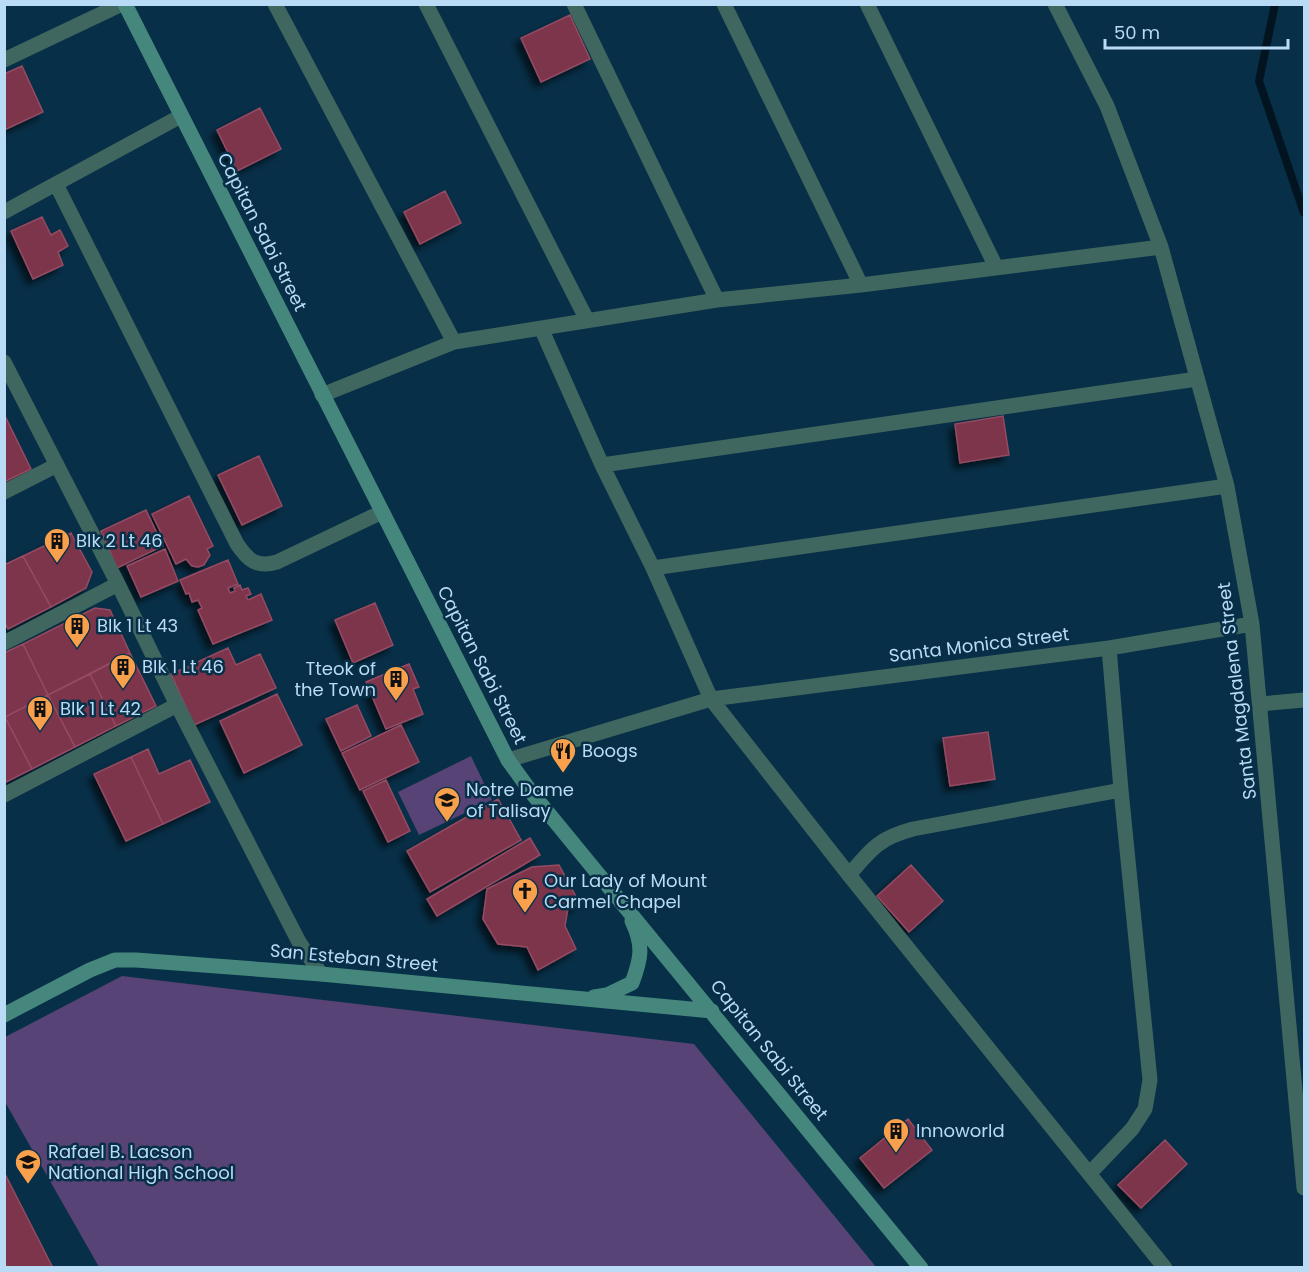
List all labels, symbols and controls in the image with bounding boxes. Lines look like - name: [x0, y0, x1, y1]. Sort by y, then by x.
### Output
- scale bar: [1105, 12, 1288, 50]
- text: 50 m: [1114, 20, 1160, 45]
- street label: Capitan Sabi Street: [212, 148, 313, 315]
- building icon: Blk 2 Lt 46: [42, 526, 72, 564]
- place label: Blk 2 Lt 46: [76, 528, 163, 553]
- street label: Capitan Sabi Street: [432, 581, 533, 748]
- street label: Santa Magdalena Street: [1211, 581, 1262, 801]
- building icon: Blk 1 Lt 43: [62, 611, 92, 649]
- place label: Blk 1 Lt 43: [97, 613, 178, 638]
- street label: Santa Monica Street: [887, 621, 1070, 668]
- building icon: Blk 1 Lt 46: [108, 652, 138, 690]
- place label: Blk 1 Lt 46: [142, 654, 224, 679]
- place label: Tteok of the Town: [294, 656, 376, 702]
- building icon: Tteok of the Town: [381, 664, 411, 702]
- building icon: Blk 1 Lt 42: [25, 694, 55, 732]
- place label: Blk 1 Lt 42: [60, 696, 141, 721]
- restaurant icon: Boogs: [548, 736, 578, 774]
- place label: Boogs: [582, 738, 638, 763]
- place label: Notre Dame of Talisay: [466, 777, 574, 823]
- school or university icon: Notre Dame of Talisay: [432, 785, 462, 823]
- place label: Our Lady of Mount Carmel Chapel: [544, 868, 707, 914]
- church icon: Our Lady of Mount Carmel Chapel: [510, 876, 540, 914]
- street label: San Esteban Street: [269, 938, 439, 977]
- street label: Capitan Sabi Street: [705, 974, 834, 1125]
- building icon: Innoworld: [881, 1116, 911, 1154]
- place label: Innoworld: [916, 1118, 1005, 1143]
- place label: Rafael B. Lacson National High School: [48, 1139, 234, 1185]
- school or university icon: Rafael B. Lacson National High School: [13, 1147, 43, 1185]

